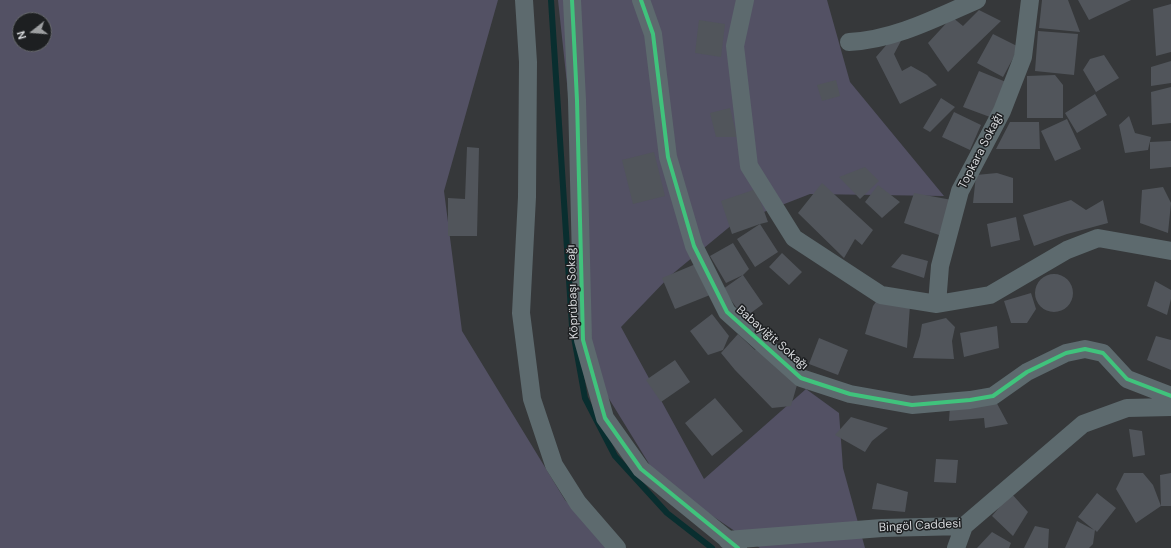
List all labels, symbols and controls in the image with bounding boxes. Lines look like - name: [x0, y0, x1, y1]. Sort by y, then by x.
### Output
- north arrow: [12, 12, 52, 52]
- text: N: [14, 29, 29, 41]
- street label: Topkara Sokağı: [956, 111, 1006, 191]
- street label: Köprübaşı Sokağı: [564, 245, 582, 339]
- street label: Babayiğit Sokağı: [733, 303, 811, 373]
- street label: Bingöl Caddesi: [879, 517, 961, 535]

